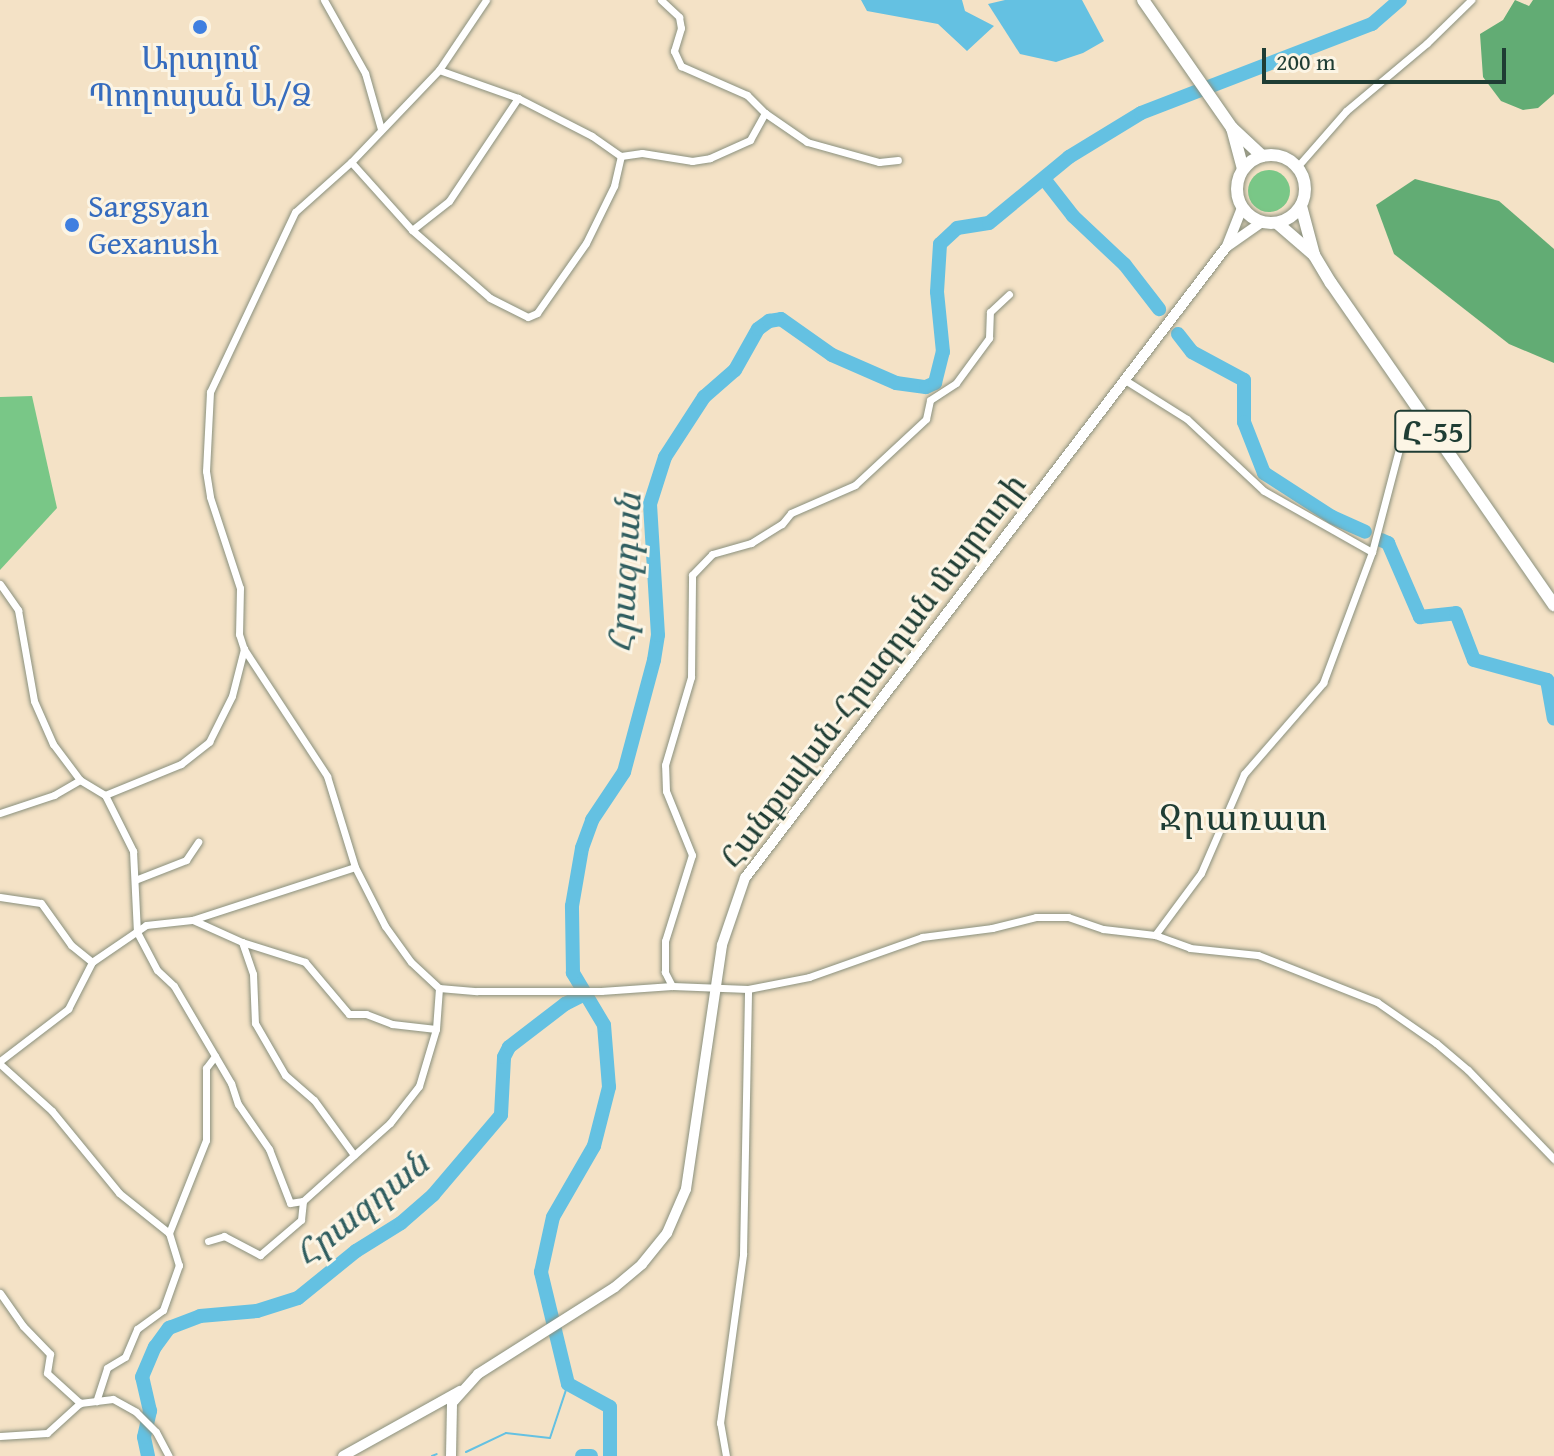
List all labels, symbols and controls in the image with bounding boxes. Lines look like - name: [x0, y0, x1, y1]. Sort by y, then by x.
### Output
- marker: Արտյոմ Պողոսյան Ա/Ձ: [191, 18, 209, 36]
- scale bar: [1266, 32, 1510, 82]
- place label: Արտյոմ Պողոսյան Ա/Ձ: [88, 40, 312, 115]
- text: 200 m: [1276, 44, 1336, 79]
- place label: Sargsyan Gexanush: [88, 188, 219, 263]
- marker: Sargsyan Gexanush: [63, 216, 81, 234]
- road number: Հ-55: [1393, 405, 1473, 457]
- street label: Հանքավան-Հրազդան մայրուղի: [712, 466, 1034, 876]
- water label: Հրազդան: [599, 492, 649, 654]
- district label: Ջրառատ: [1159, 795, 1329, 839]
- water label: Հրազդան: [286, 1142, 436, 1274]

